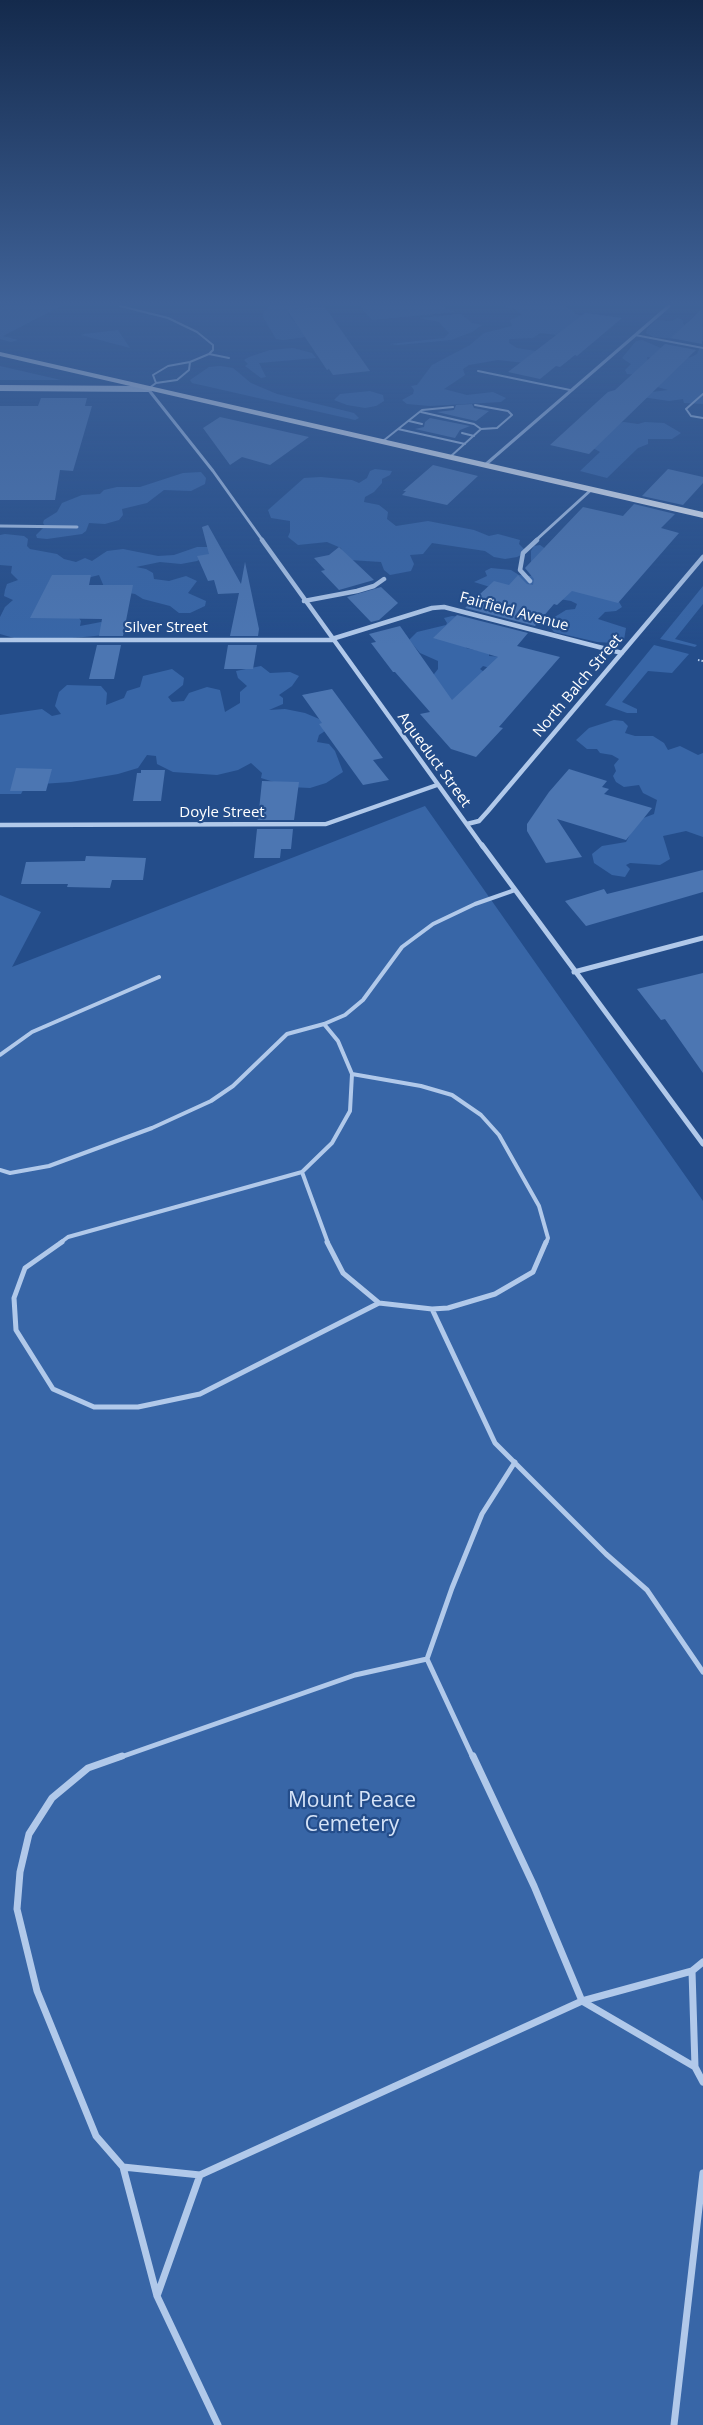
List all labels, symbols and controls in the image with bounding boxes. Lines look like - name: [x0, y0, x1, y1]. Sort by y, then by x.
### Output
- street label: Fairfield Avenue: [457, 589, 571, 635]
- street label: Silver Street: [124, 619, 208, 637]
- street label: North Balch Street: [530, 631, 626, 741]
- street label: Aqueduct Street: [394, 709, 474, 811]
- street label: Doyle Street: [179, 804, 265, 822]
- park label: Mount Peace Cemetery: [288, 1788, 416, 1838]

